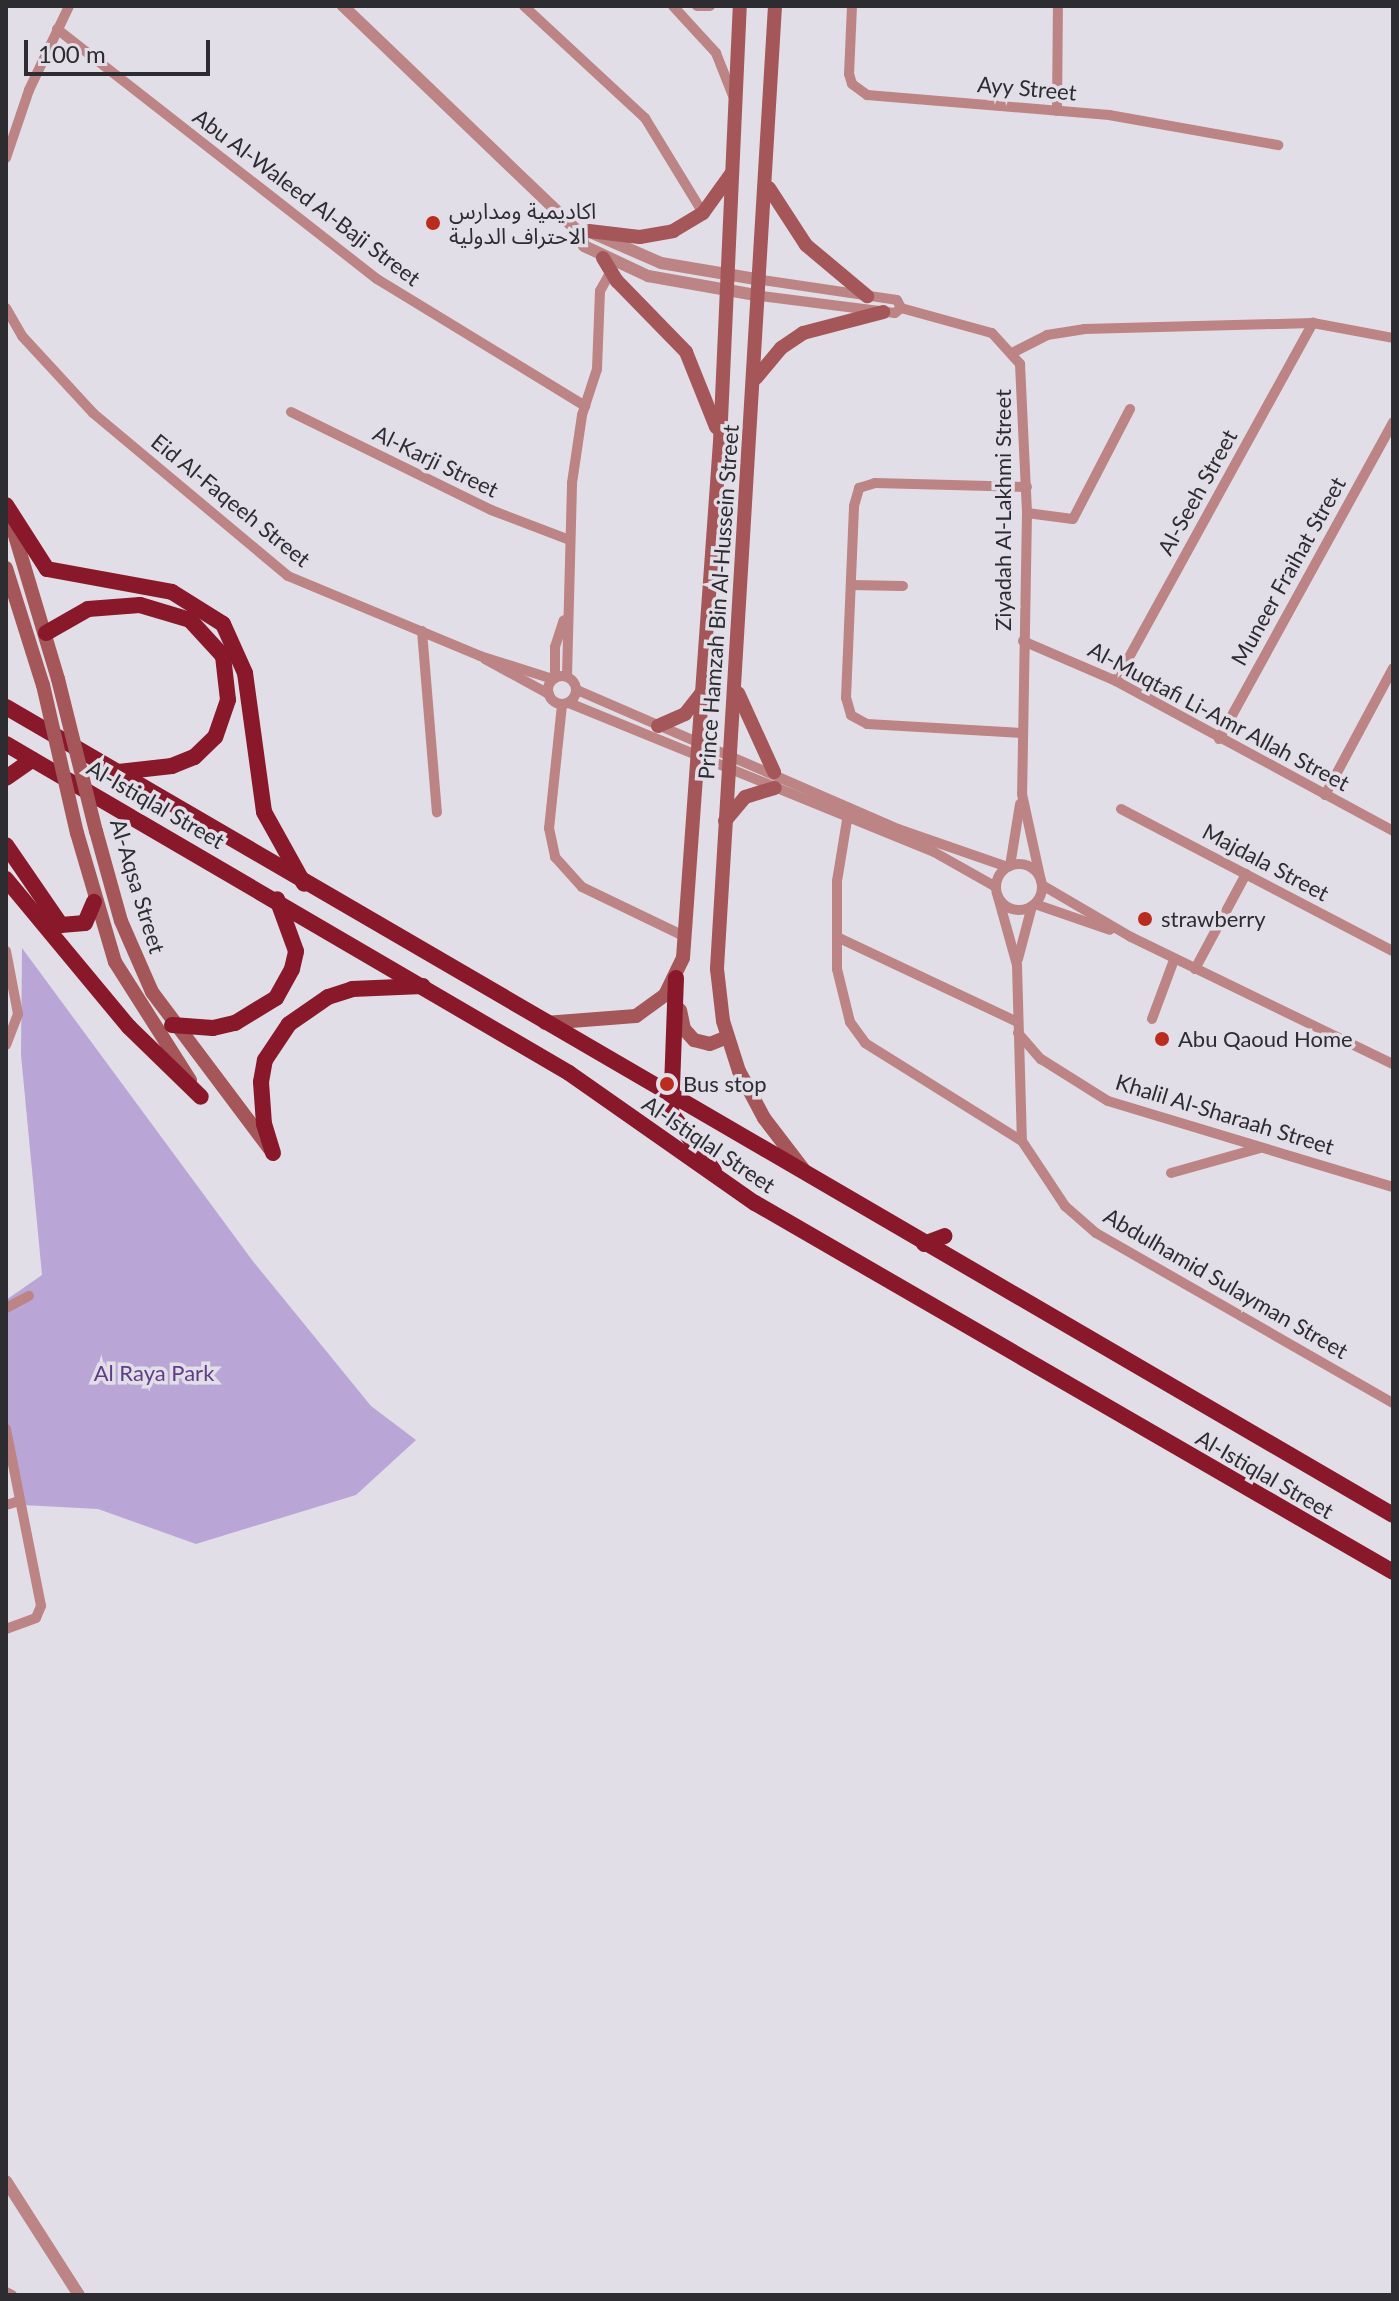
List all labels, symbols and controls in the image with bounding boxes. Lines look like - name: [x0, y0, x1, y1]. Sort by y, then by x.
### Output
- scale bar: [28, 24, 214, 74]
- text: 100 m: [38, 39, 106, 68]
- street label: Ayy Street: [976, 70, 1078, 106]
- street label: Abu Al-Waleed Al-Baji Street: [188, 102, 426, 292]
- place label: اكاديمية ومدارس الاحتراف الدولية: [449, 197, 596, 248]
- marker: اكاديمية ومدارس الاحتراف الدولية: [424, 214, 442, 232]
- street label: Ziyadah Al-Lakhmi Street: [990, 389, 1016, 631]
- street label: Al-Karji Street: [369, 419, 503, 503]
- street label: Prince Hamzah Bin Al-Hussein Street: [692, 423, 744, 781]
- street label: Al-Seeh Street: [1152, 425, 1242, 559]
- street label: Eid Al-Faqeeh Street: [146, 428, 316, 572]
- street label: Muneer Fraihat Street: [1225, 472, 1351, 670]
- street label: Al-Muqtafi Li-Amr Allah Street: [1083, 636, 1355, 796]
- street label: Al-Istiqlal Street: [83, 754, 229, 854]
- street label: Al-Aqsa Street: [105, 816, 171, 956]
- street label: Majdala Street: [1198, 818, 1334, 906]
- place label: strawberry: [1161, 906, 1266, 932]
- marker: strawberry: [1136, 910, 1154, 928]
- place label: Abu Qaoud Home: [1178, 1026, 1353, 1052]
- marker: Abu Qaoud Home: [1153, 1030, 1171, 1048]
- street label: Khalil Al-Sharaah Street: [1112, 1068, 1338, 1160]
- place label: Bus stop: [683, 1071, 767, 1097]
- marker: Bus stop: [658, 1075, 676, 1093]
- street label: Al-Istiqlal Street: [638, 1090, 780, 1198]
- street label: Abdulhamid Sulayman Street: [1099, 1202, 1353, 1364]
- park label: Al Raya Park: [94, 1360, 214, 1386]
- street label: Al-Istiqlal Street: [1192, 1424, 1338, 1524]

